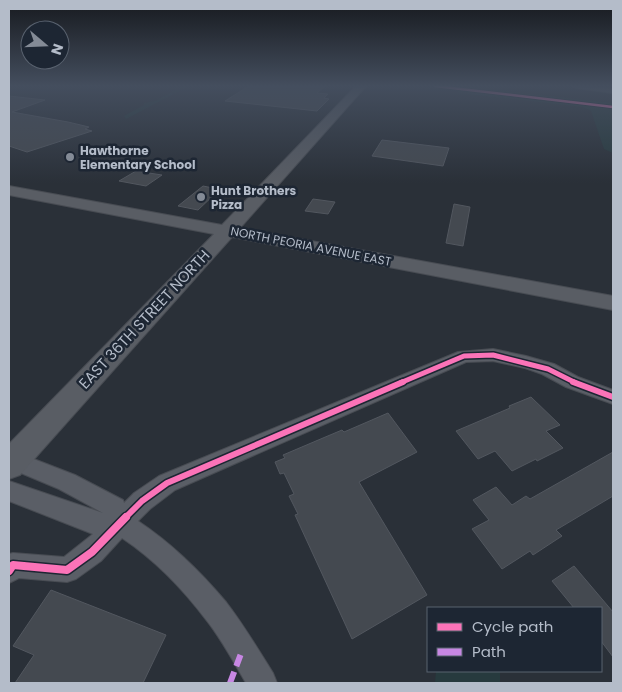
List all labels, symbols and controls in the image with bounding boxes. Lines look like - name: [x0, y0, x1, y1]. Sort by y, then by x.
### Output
- north arrow: [20, 20, 70, 70]
- text: N: [46, 41, 68, 57]
- place label: Hawthorne Elementary School: [80, 142, 195, 173]
- marker: Hawthorne Elementary School: [64, 151, 76, 163]
- place label: Hunt Brothers Pizza: [211, 182, 297, 213]
- marker: Hunt Brothers Pizza: [195, 191, 207, 203]
- street label: NORTH PEORIA AVENUE EAST: [229, 222, 393, 270]
- street label: EAST 36TH STREET NORTH: [74, 245, 214, 393]
- legend: [427, 607, 602, 672]
- text: Cycle path: [472, 616, 553, 637]
- text: Path: [472, 641, 506, 662]

